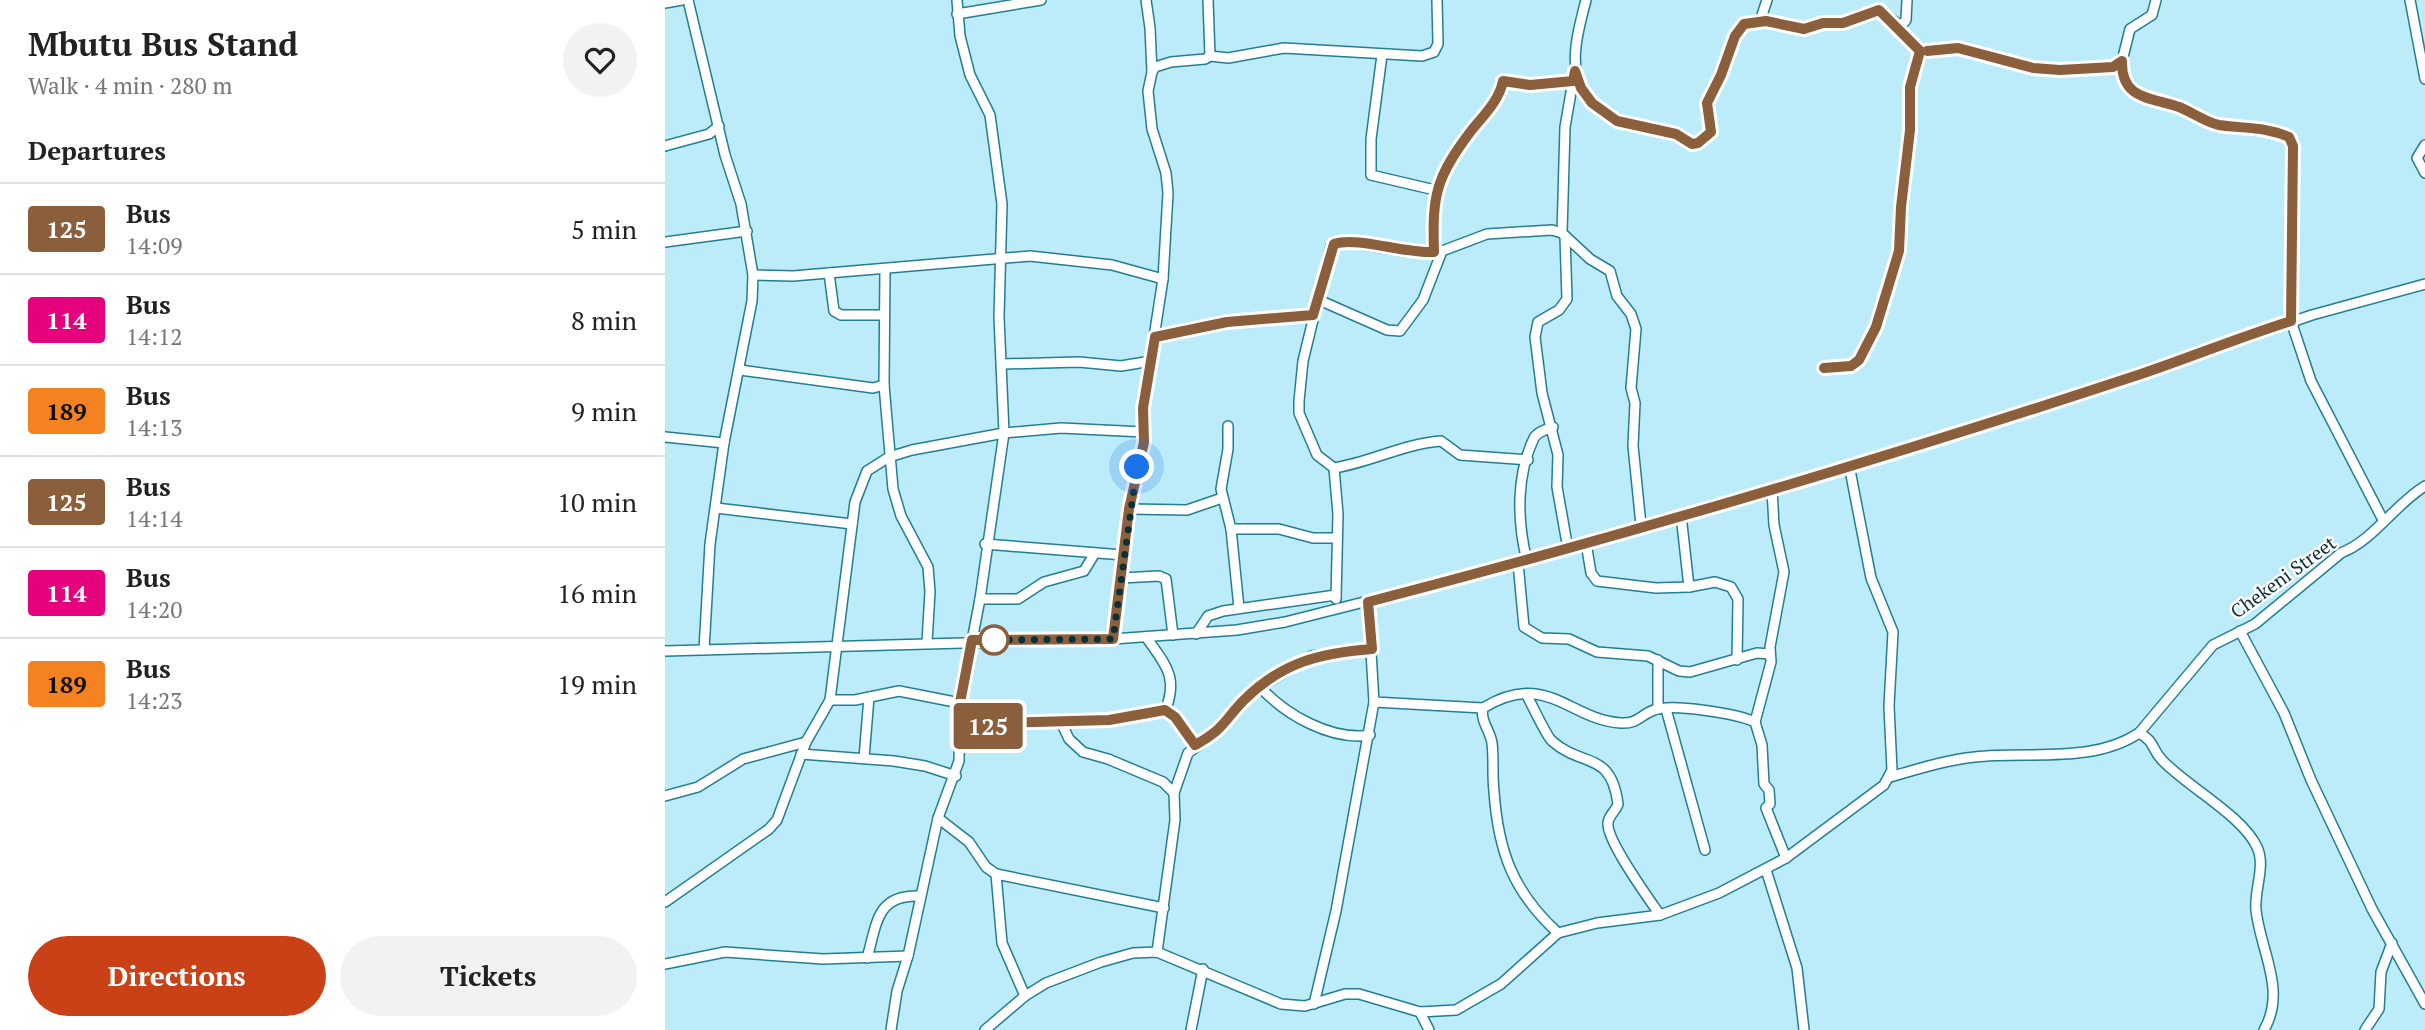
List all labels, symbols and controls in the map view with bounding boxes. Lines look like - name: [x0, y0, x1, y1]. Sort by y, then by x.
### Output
- text: Mbutu Bus Stand: [28, 22, 298, 65]
- button: heart: [563, 23, 637, 97]
- text: Walk · 4 min · 280 m: [28, 70, 232, 101]
- text: Departures: [28, 133, 166, 167]
- text: Bus: [126, 196, 171, 230]
- text: 5 min: [571, 212, 637, 246]
- text: 125: [46, 213, 87, 245]
- text: 14:09: [126, 230, 183, 261]
- text: Bus: [126, 287, 171, 321]
- text: 8 min: [571, 303, 637, 337]
- text: 114: [46, 304, 87, 336]
- text: 14:12: [126, 321, 183, 352]
- text: Bus: [126, 378, 171, 412]
- text: 9 min: [571, 394, 637, 428]
- text: 189: [46, 395, 87, 427]
- text: 14:13: [126, 412, 183, 443]
- your location: [1119, 449, 1154, 484]
- text: Bus: [126, 469, 171, 503]
- text: 10 min: [557, 485, 637, 519]
- text: 125: [46, 486, 87, 518]
- text: 14:14: [126, 503, 183, 534]
- street label: Chekeni Street: [2225, 530, 2340, 623]
- text: Bus: [126, 560, 171, 594]
- text: 16 min: [557, 576, 637, 610]
- text: 114: [46, 577, 87, 609]
- text: 14:20: [126, 594, 183, 625]
- unlabelled marker: [979, 625, 1009, 655]
- text: Bus: [126, 651, 171, 685]
- text: 19 min: [557, 667, 637, 701]
- text: 189: [46, 668, 87, 700]
- text: 14:23: [126, 685, 183, 716]
- line badge: 125: [948, 703, 1028, 749]
- text: 125: [968, 710, 1008, 742]
- button: Directions: [28, 936, 326, 1016]
- button: Tickets: [340, 936, 637, 1016]

